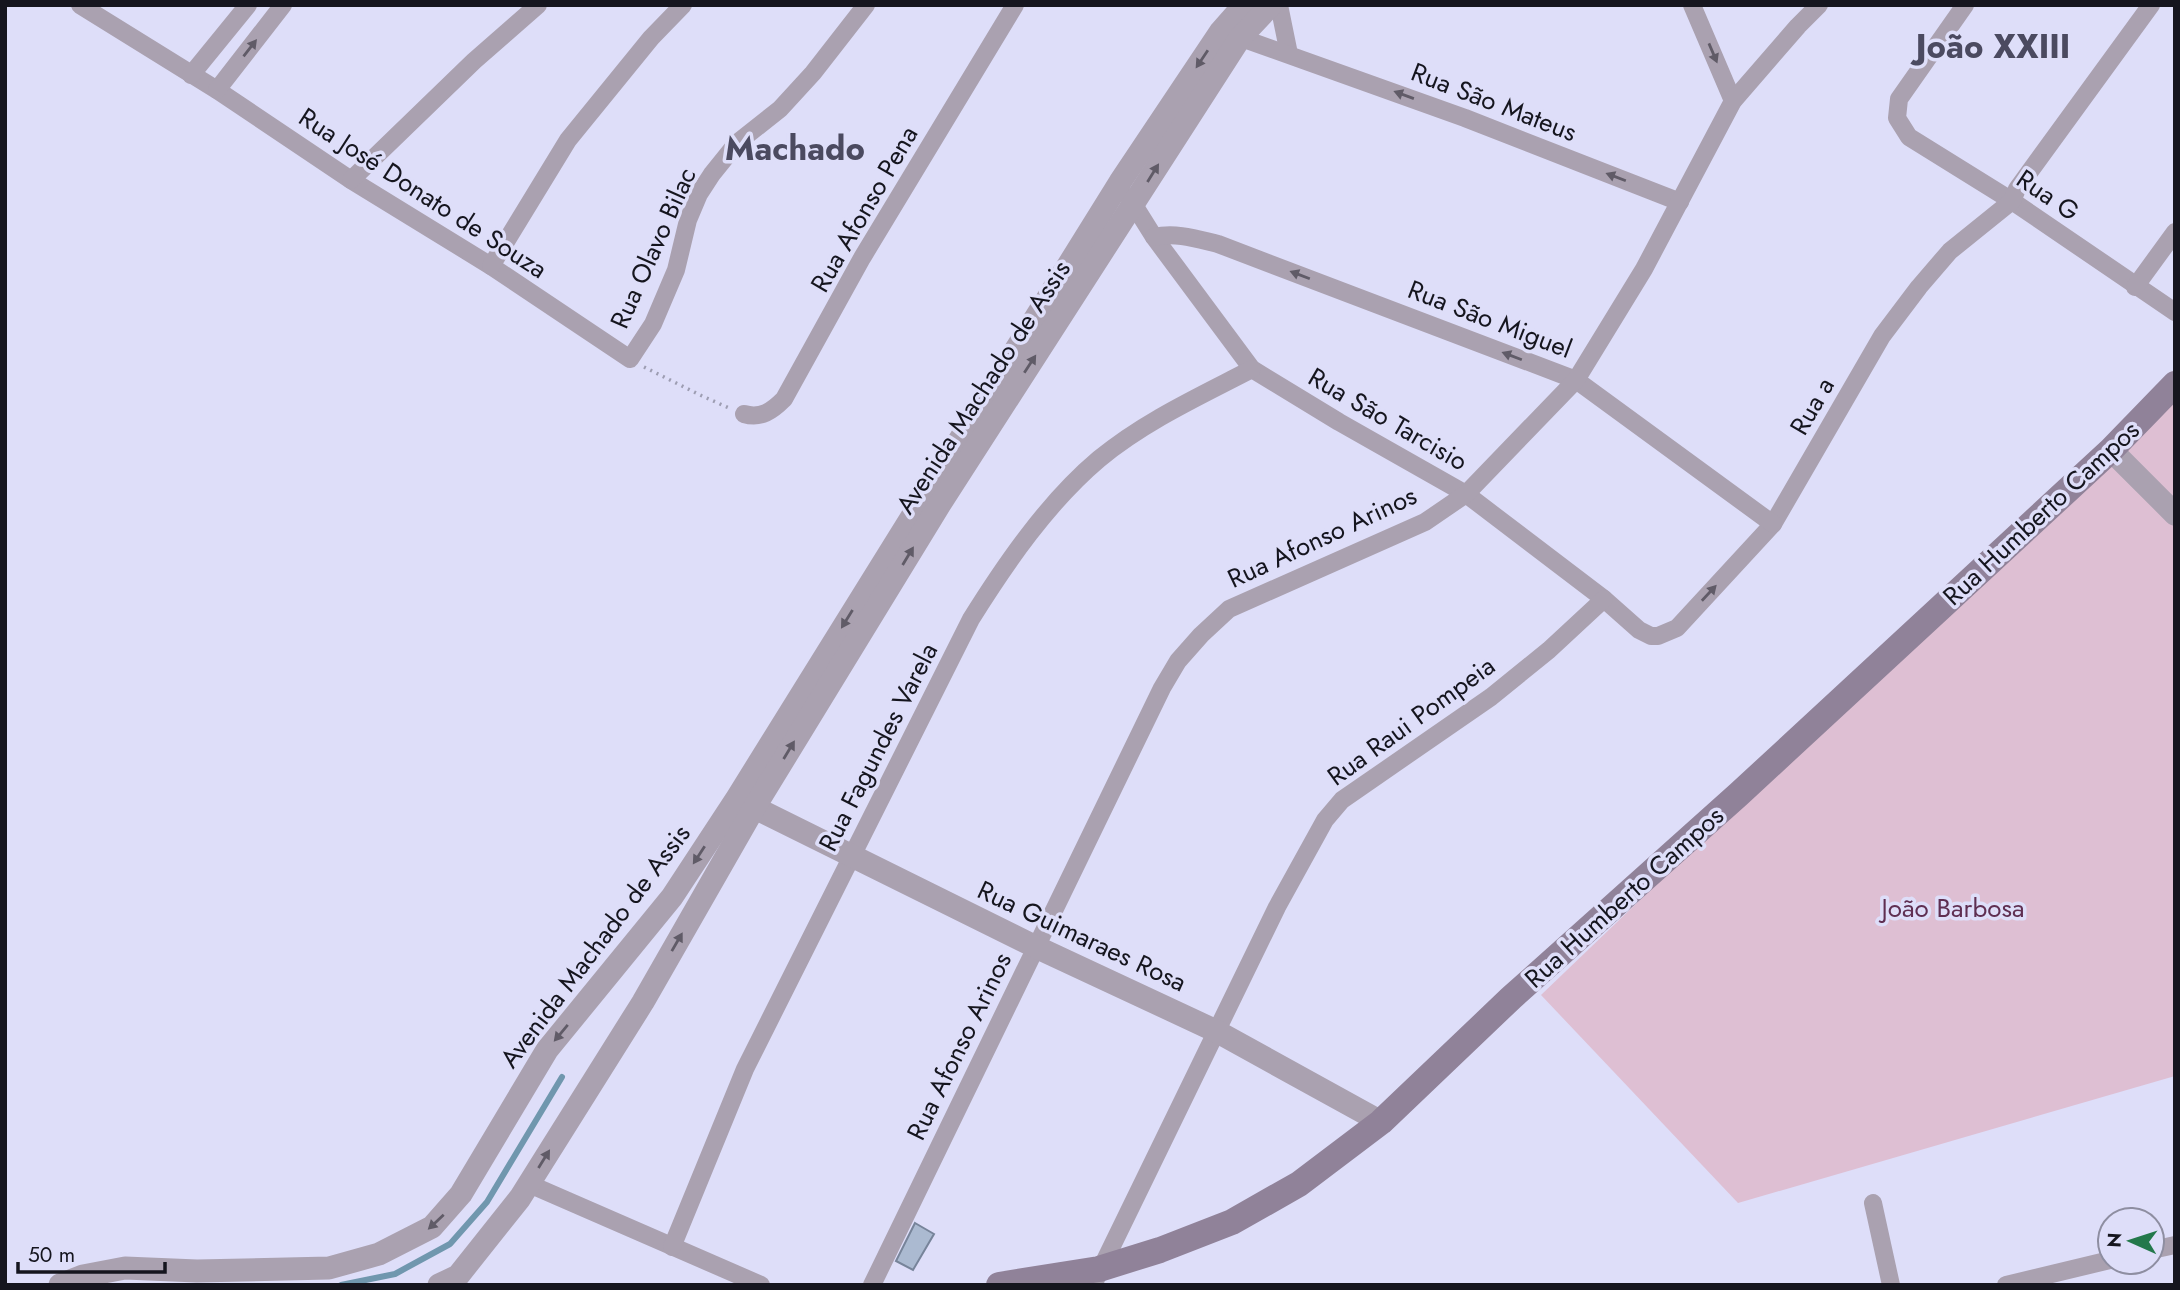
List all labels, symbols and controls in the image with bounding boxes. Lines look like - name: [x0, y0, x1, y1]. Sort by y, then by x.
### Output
- district label: João XXIII: [1910, 23, 2070, 70]
- one-way arrow: [242, 39, 257, 56]
- one-way arrow: [1707, 43, 1719, 63]
- one-way arrow: [1196, 49, 1209, 68]
- street label: Rua São Mateus: [1406, 53, 1582, 151]
- one-way arrow: [1393, 90, 1414, 101]
- street label: Rua José Donato de Souza: [291, 98, 555, 288]
- street label: Rua Afonso Pena: [801, 119, 927, 299]
- district label: Machado: [725, 125, 865, 172]
- street label: Rua G: [2009, 160, 2087, 230]
- street label: Rua Olavo Bilac: [601, 161, 705, 335]
- one-way arrow: [1147, 163, 1160, 182]
- one-way arrow: [1606, 171, 1627, 182]
- street label: Avenida Machado de Assis: [886, 252, 1080, 522]
- one-way arrow: [1289, 269, 1310, 280]
- street label: Rua São Miguel: [1402, 270, 1578, 368]
- one-way arrow: [1502, 350, 1523, 361]
- one-way arrow: [1024, 354, 1037, 374]
- street label: Rua São Tarcisio: [1301, 358, 1475, 480]
- street label: Rua a: [1780, 370, 1844, 442]
- street label: Rua Humberto Campos: [1934, 412, 2148, 614]
- street label: Rua Afonso Arinos: [1221, 477, 1423, 597]
- one-way arrow: [902, 546, 914, 565]
- one-way arrow: [1701, 585, 1717, 602]
- one-way arrow: [841, 610, 854, 629]
- street label: Rua Fagundes Varela: [809, 636, 947, 858]
- street label: Rua Raui Pompeia: [1319, 647, 1503, 795]
- one-way arrow: [783, 740, 796, 760]
- street label: Rua Humberto Campos: [1516, 797, 1732, 997]
- street label: Avenida Machado de Assis: [491, 816, 699, 1076]
- one-way arrow: [693, 846, 706, 865]
- street label: Rua Guimaraes Rosa: [971, 871, 1193, 1001]
- park label: João Barbosa: [1879, 889, 2024, 927]
- one-way arrow: [670, 933, 683, 952]
- street label: Rua Afonso Arinos: [897, 946, 1021, 1146]
- one-way arrow: [554, 1025, 569, 1042]
- one-way arrow: [537, 1150, 550, 1169]
- north arrow: [2096, 1206, 2166, 1276]
- one-way arrow: [427, 1214, 444, 1230]
- scale bar: [18, 1230, 164, 1274]
- text: N: [2101, 1232, 2128, 1248]
- text: 50 m: [28, 1240, 75, 1270]

